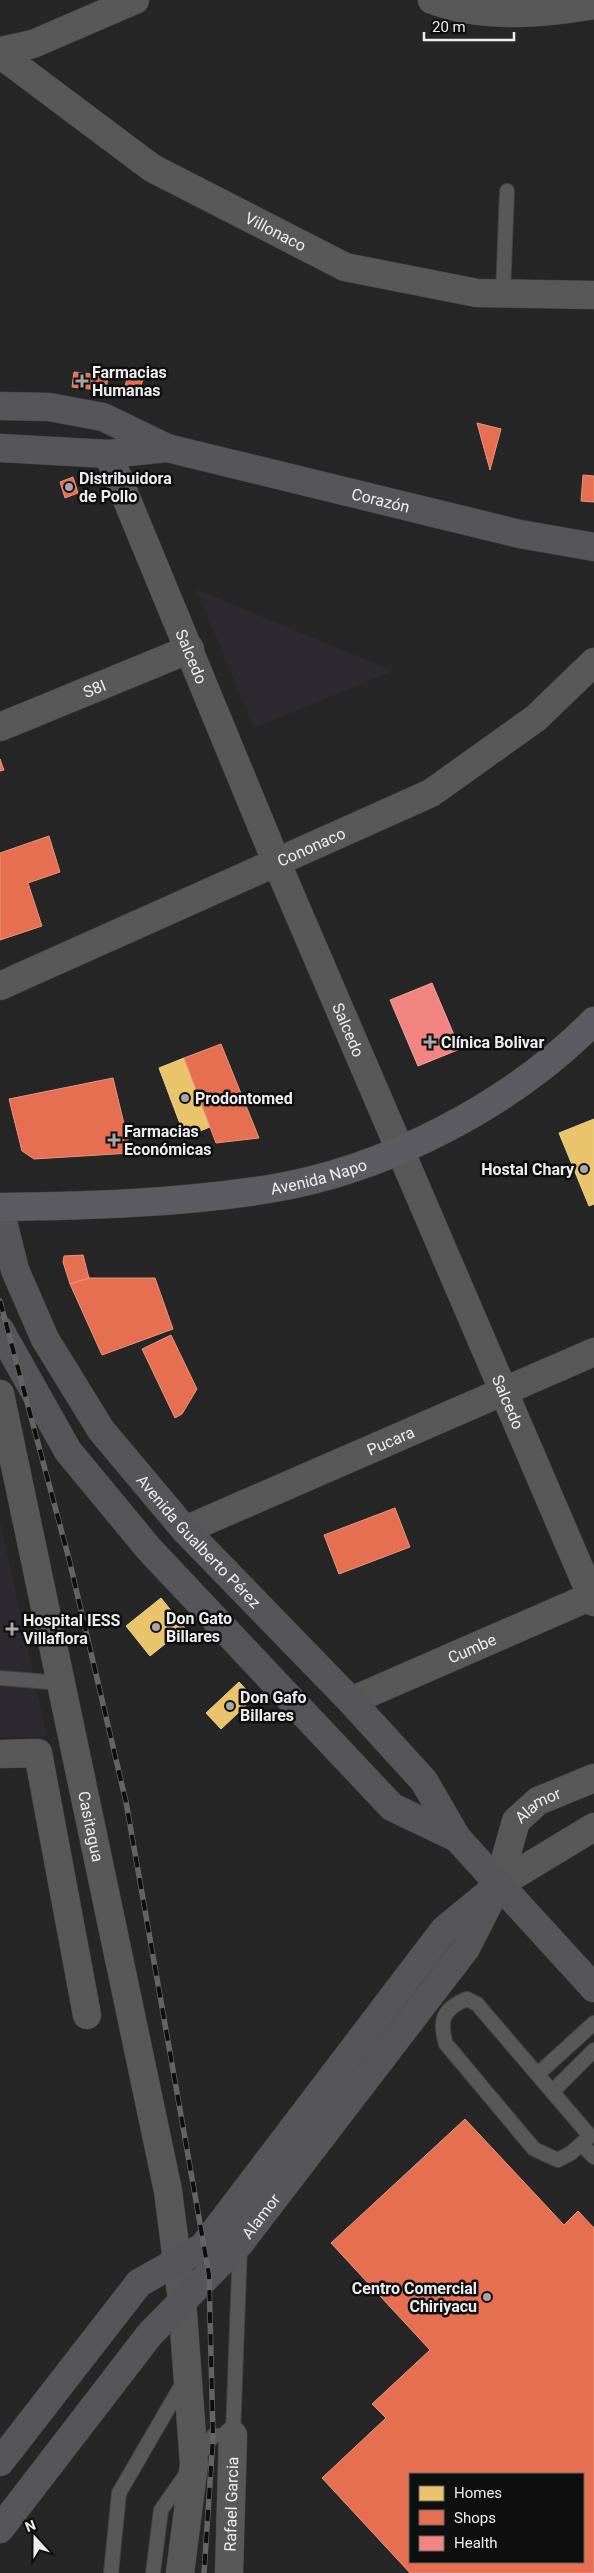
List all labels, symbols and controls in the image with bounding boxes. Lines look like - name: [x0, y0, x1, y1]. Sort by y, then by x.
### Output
- scale bar: [424, 10, 514, 42]
- text: 20 m: [432, 18, 466, 36]
- street label: Villonaco: [242, 208, 309, 255]
- place label: Farmacias Humanas: [92, 363, 167, 400]
- marker: Farmacias Humanas: [76, 375, 88, 387]
- place label: Distribuidora de Pollo: [79, 469, 172, 506]
- marker: Distribuidora de Pollo: [63, 481, 75, 493]
- street label: Corazón: [350, 484, 412, 516]
- street label: Salcedo: [172, 626, 211, 686]
- street label: S8I: [80, 675, 109, 701]
- street label: Cononaco: [274, 823, 348, 870]
- street label: Salcedo: [328, 1000, 368, 1060]
- place label: Clínica Bolivar: [441, 1033, 544, 1052]
- marker: Clínica Bolivar: [423, 1035, 437, 1049]
- place label: Prodontomed: [195, 1089, 293, 1108]
- marker: Prodontomed: [179, 1092, 191, 1104]
- place label: Farmacias Económicas: [124, 1122, 211, 1159]
- marker: Farmacias Económicas: [108, 1134, 120, 1146]
- street label: Avenida Napo: [269, 1155, 369, 1198]
- place label: Hostal Chary: [481, 1160, 575, 1179]
- marker: Hostal Chary: [578, 1163, 590, 1175]
- street label: Salcedo: [488, 1372, 528, 1432]
- street label: Pucara: [364, 1422, 417, 1459]
- street label: Avenida Gualberto Pérez: [133, 1470, 265, 1612]
- place label: Don Gato Billares: [166, 1609, 232, 1646]
- place label: Hospital IESS Villaflora: [23, 1611, 121, 1648]
- marker: Don Gato Billares: [150, 1621, 162, 1633]
- marker: Hospital IESS Villaflora: [5, 1622, 19, 1636]
- street label: Cumbe: [445, 1629, 499, 1667]
- place label: Don Gafo Billares: [240, 1688, 307, 1725]
- marker: Don Gafo Billares: [224, 1700, 236, 1712]
- street label: Alamor: [511, 1783, 564, 1827]
- street label: Casitagua: [74, 1789, 108, 1864]
- street label: Alamor: [237, 2189, 284, 2242]
- place label: Centro Comercial Chiriyacu: [352, 2279, 477, 2316]
- marker: Centro Comercial Chiriyacu: [481, 2291, 493, 2303]
- street label: Rafael Garcia: [220, 2456, 242, 2552]
- legend: [409, 2473, 584, 2563]
- text: Homes: [454, 2484, 502, 2502]
- text: Shops: [454, 2509, 496, 2527]
- north arrow: [10, 2513, 60, 2563]
- text: N: [23, 2517, 38, 2535]
- text: Health: [454, 2534, 498, 2552]

